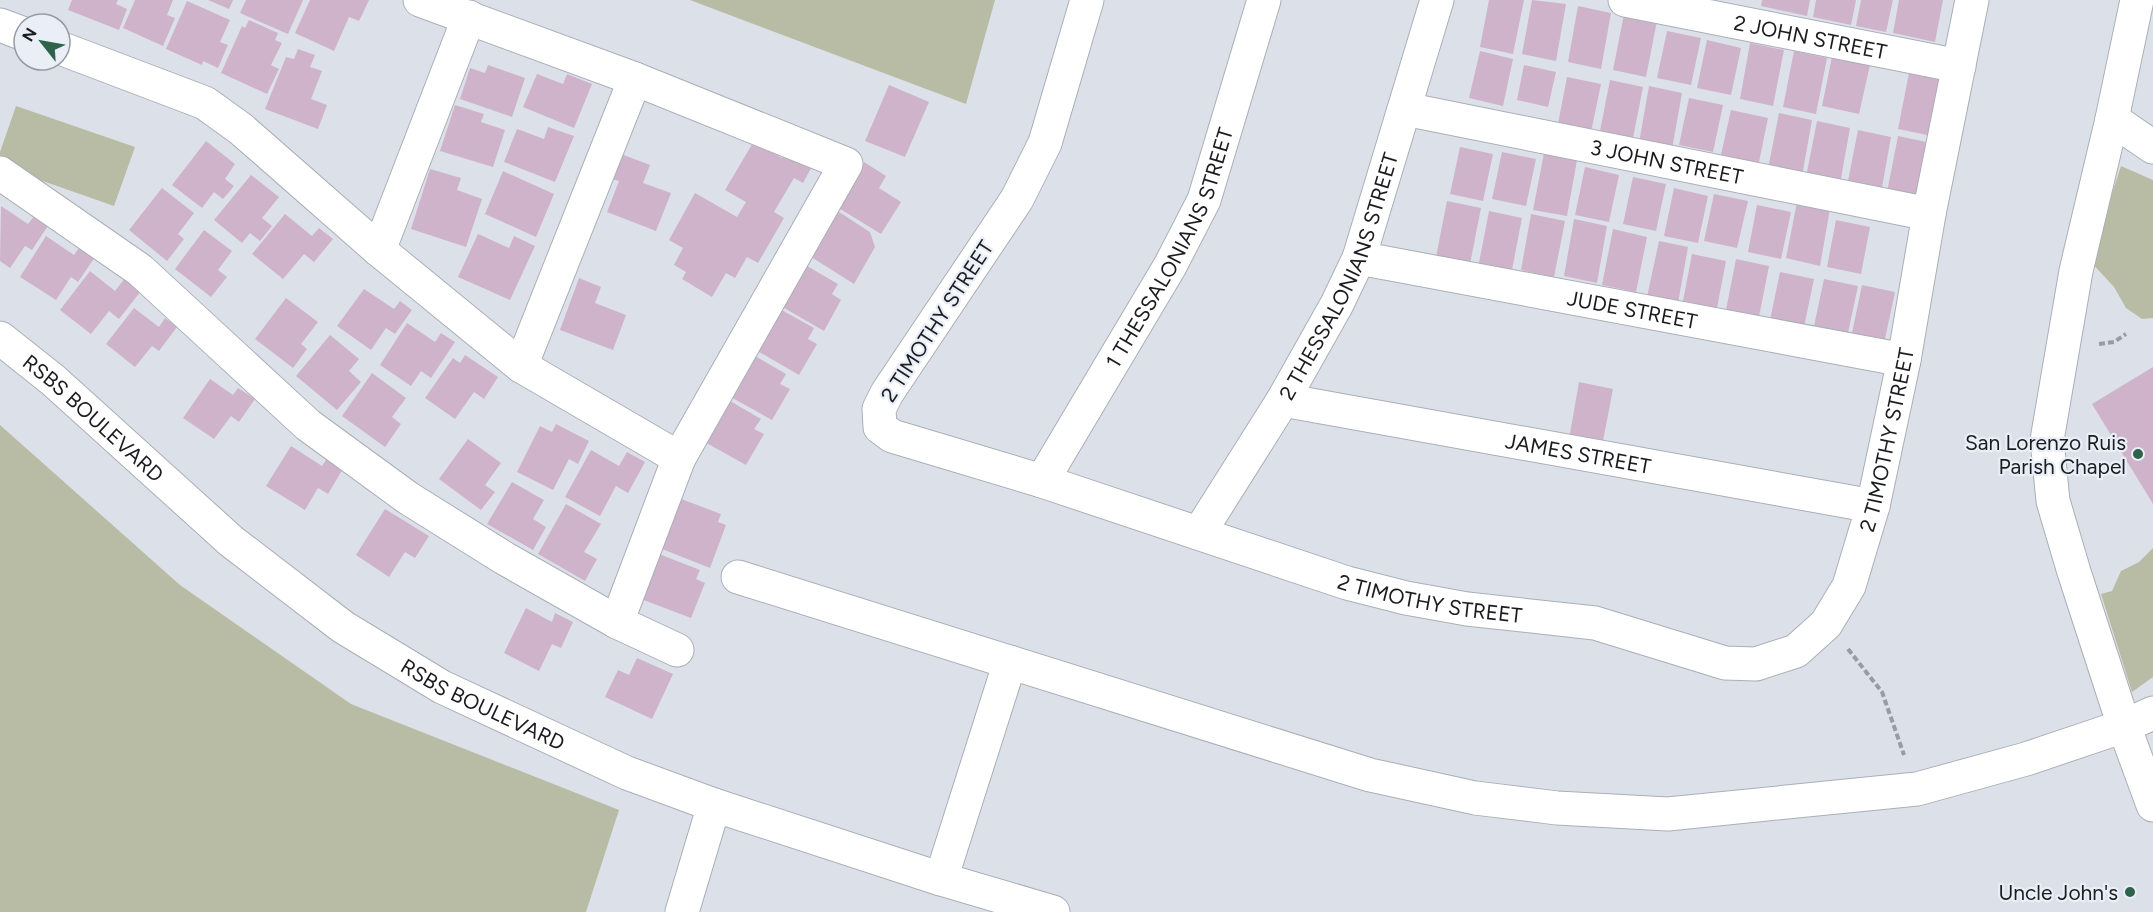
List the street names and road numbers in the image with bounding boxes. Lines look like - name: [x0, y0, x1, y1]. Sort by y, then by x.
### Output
- street label: 2 JOHN STREET: [1732, 9, 1889, 64]
- street label: 1 THESSALONIANS STREET: [1100, 124, 1238, 372]
- street label: 3 JOHN STREET: [1588, 134, 1746, 189]
- street label: 2 THESSALONIANS STREET: [1273, 149, 1403, 404]
- street label: 2 TIMOTHY STREET: [875, 235, 999, 406]
- street label: JUDE STREET: [1565, 285, 1700, 334]
- street label: 2 TIMOTHY STREET: [1854, 345, 1918, 535]
- street label: RSBS BOULEVARD: [18, 349, 169, 487]
- street label: JAMES STREET: [1503, 428, 1653, 478]
- street label: 2 TIMOTHY STREET: [1334, 568, 1524, 628]
- street label: RSBS BOULEVARD: [397, 653, 569, 755]

